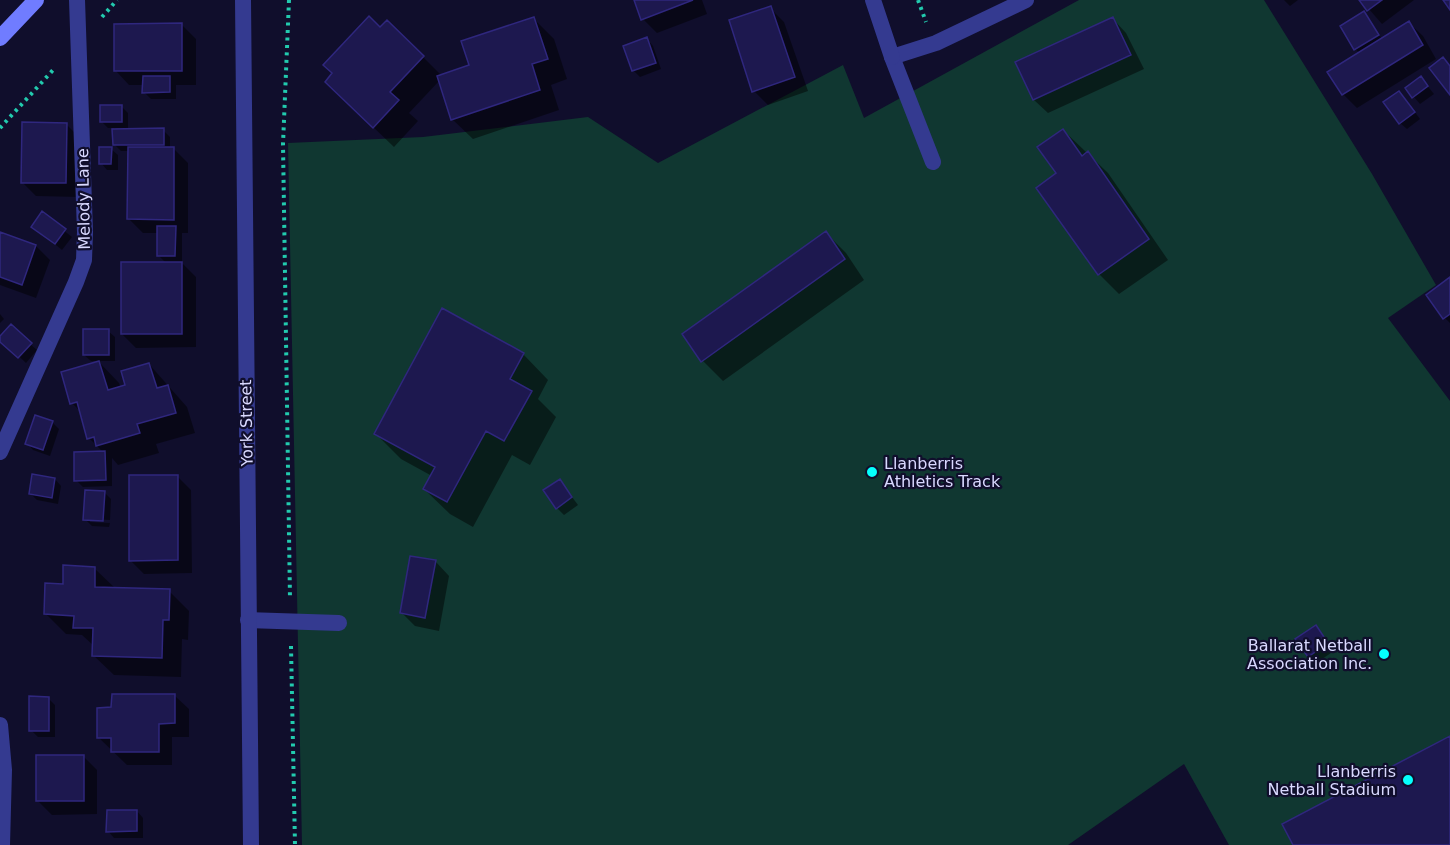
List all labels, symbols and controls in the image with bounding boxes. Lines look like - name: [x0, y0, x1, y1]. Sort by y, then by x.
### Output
- street label: Melody Lane: [73, 148, 94, 250]
- street label: York Street: [236, 379, 257, 468]
- place label: Llanberris Athletics Track: [884, 454, 1001, 491]
- marker: Llanberris Athletics Track: [865, 465, 879, 479]
- place label: Ballarat Netball Association Inc.: [1247, 636, 1372, 673]
- marker: Ballarat Netball Association Inc.: [1377, 647, 1391, 661]
- place label: Llanberris Netball Stadium: [1267, 762, 1396, 799]
- marker: Llanberris Netball Stadium: [1401, 773, 1415, 787]

